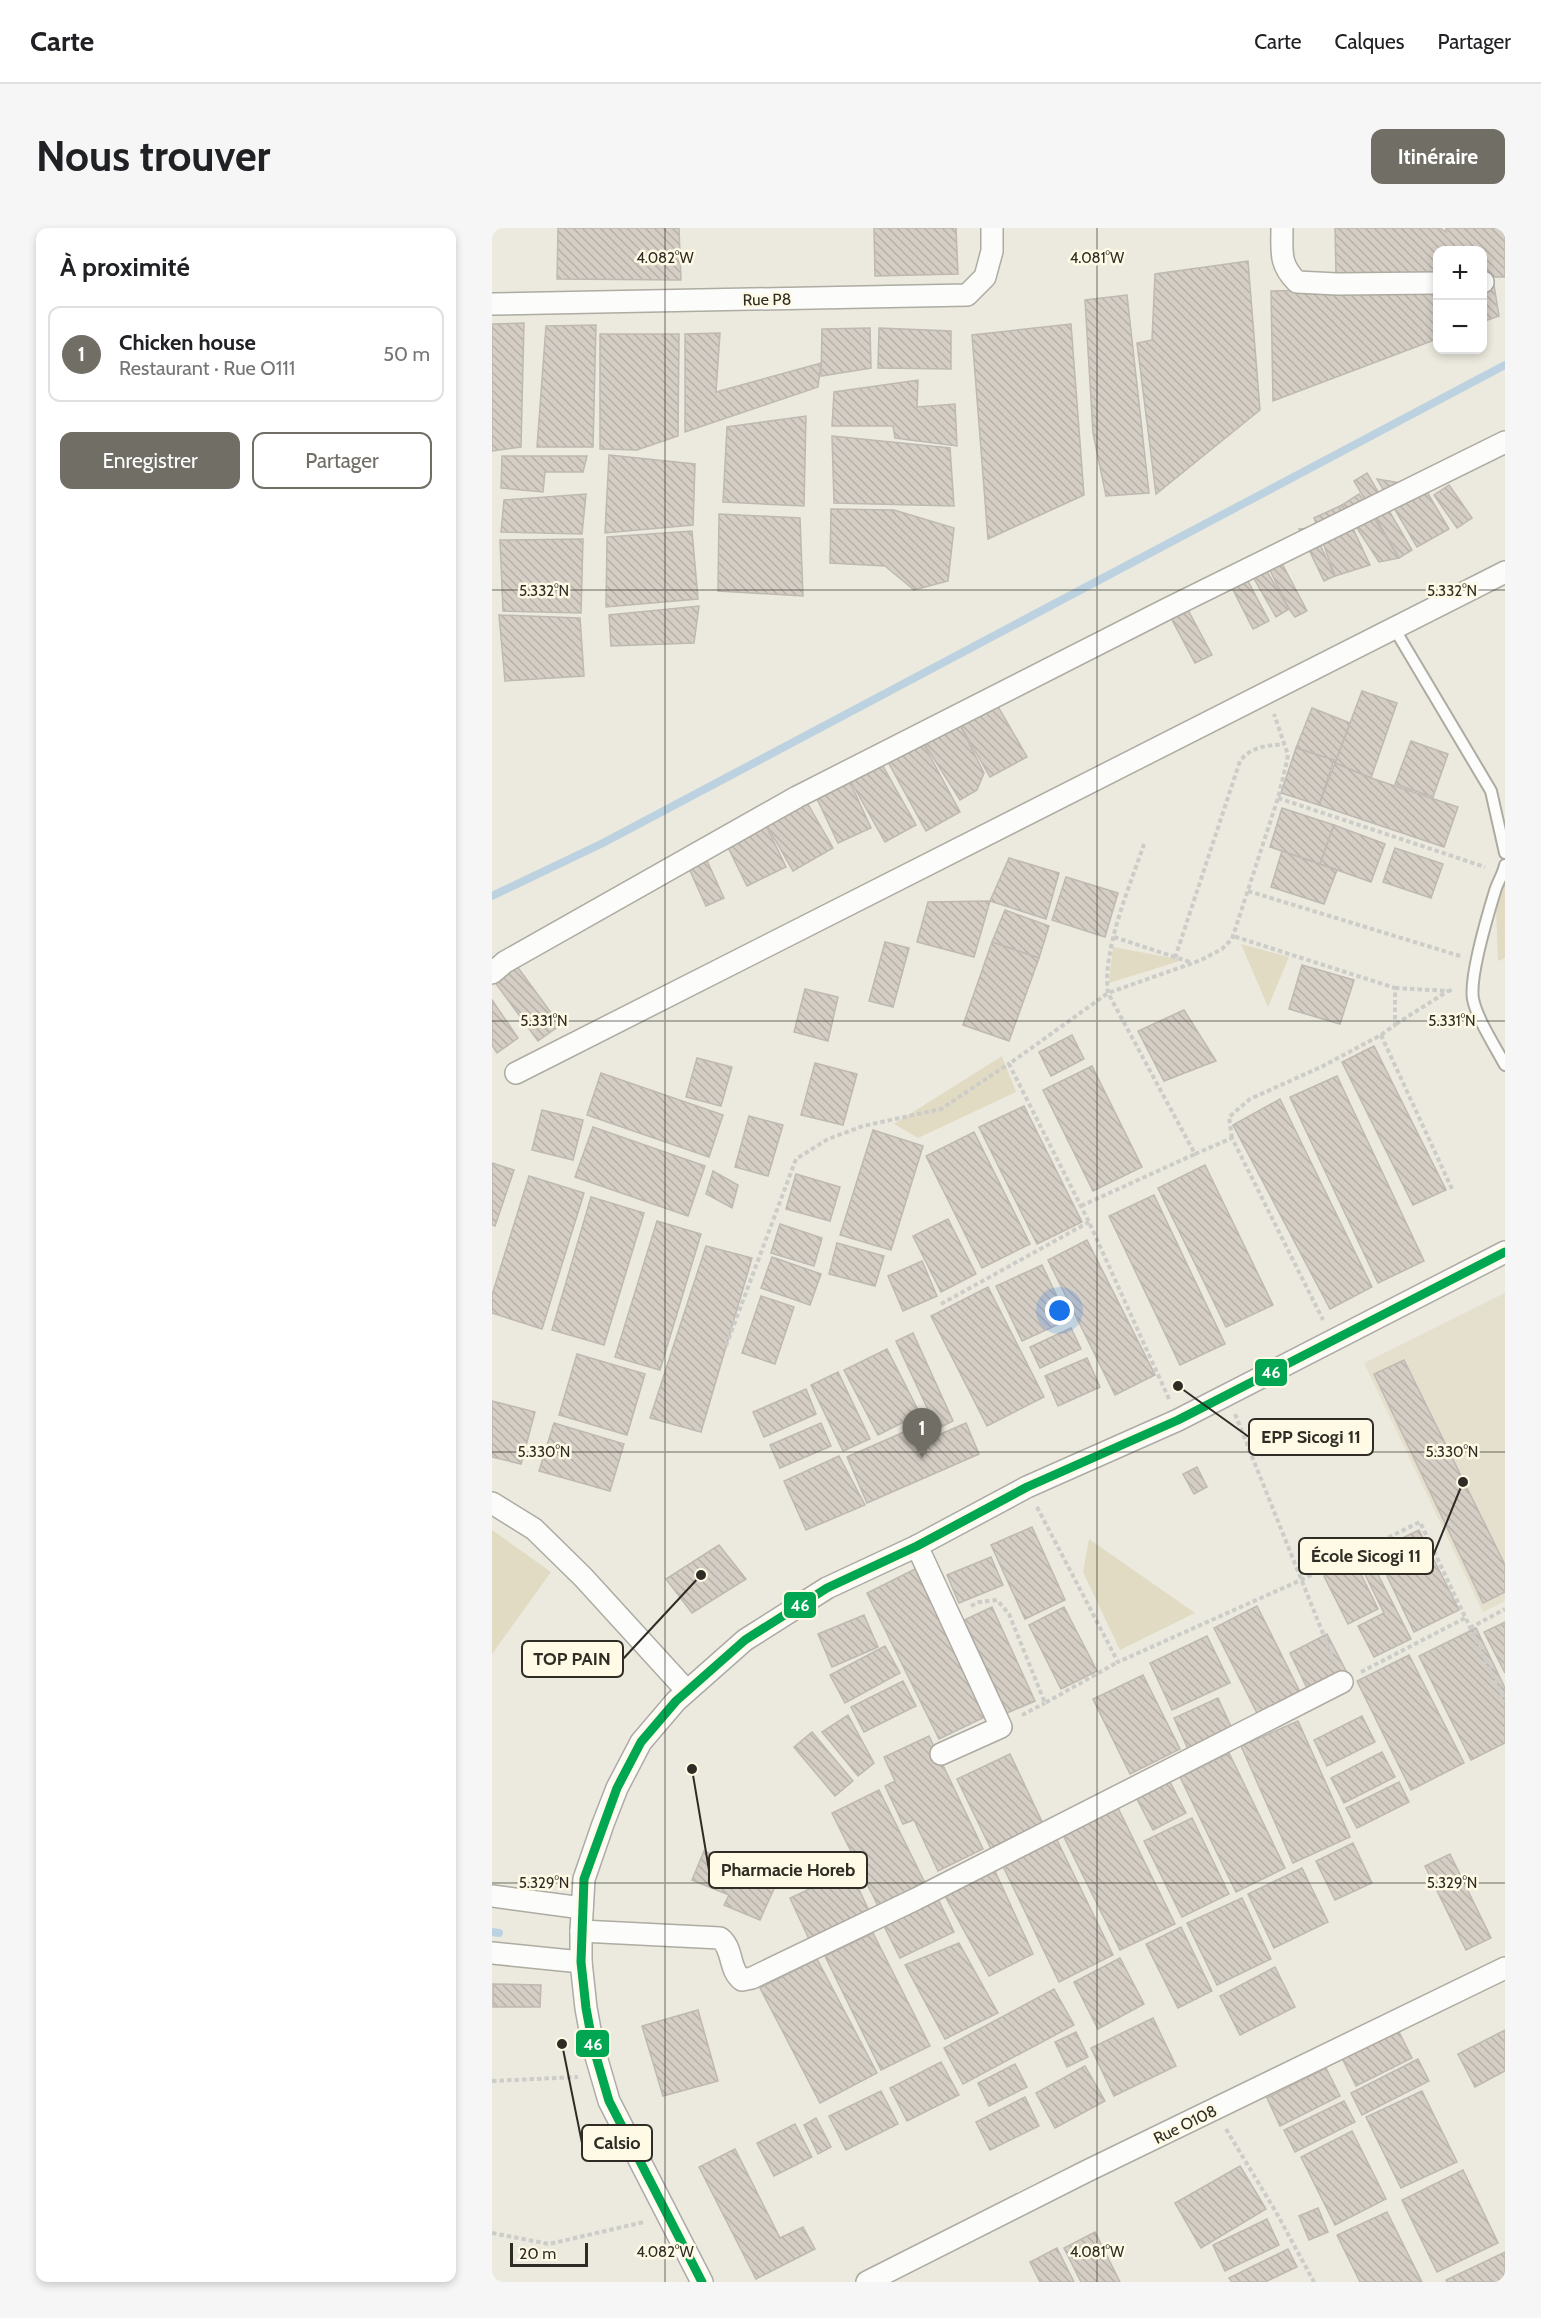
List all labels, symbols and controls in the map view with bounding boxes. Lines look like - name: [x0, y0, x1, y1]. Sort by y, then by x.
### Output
- text: Carte: [30, 24, 94, 58]
- text: Carte: [1254, 29, 1302, 54]
- text: Calques: [1335, 29, 1405, 54]
- text: Partager: [1438, 29, 1511, 54]
- button: Itinéraire: [1371, 129, 1505, 184]
- text: Nous trouver: [36, 130, 270, 182]
- map controls: [1433, 246, 1487, 354]
- button: +: [1433, 246, 1487, 300]
- text: 4.082°W: [636, 249, 694, 267]
- text: 4.081°W: [1070, 249, 1125, 267]
- text: À proximité: [60, 251, 190, 283]
- street label: Rue P8: [743, 290, 791, 309]
- button: −: [1433, 300, 1487, 354]
- text: Chicken house: [119, 329, 256, 356]
- text: 1: [78, 342, 85, 366]
- text: 50 m: [383, 342, 430, 366]
- text: Restaurant · Rue O111: [119, 356, 295, 380]
- button: Enregistrer: [60, 432, 240, 489]
- button: Partager: [252, 432, 432, 489]
- text: 5.332°N: [519, 582, 569, 600]
- text: 5.332°N: [1427, 582, 1477, 600]
- text: 5.331°N: [520, 1012, 568, 1030]
- text: 5.331°N: [1428, 1012, 1476, 1030]
- your location: [1045, 1296, 1074, 1325]
- line badge: 46: [1254, 1358, 1288, 1387]
- text: 46: [1262, 1363, 1280, 1382]
- pin: 1: [902, 1408, 942, 1458]
- callout: EPP Sicogi 11: [1249, 1419, 1373, 1455]
- text: EPP Sicogi 11: [1261, 1426, 1361, 1448]
- text: 5.330°N: [518, 1443, 570, 1461]
- text: 5.330°N: [1426, 1443, 1478, 1461]
- callout: École Sicogi 11: [1299, 1538, 1433, 1574]
- text: École Sicogi 11: [1311, 1545, 1421, 1567]
- line badge: 46: [783, 1591, 817, 1619]
- text: 46: [791, 1596, 809, 1615]
- callout: TOP PAIN: [522, 1641, 623, 1677]
- text: TOP PAIN: [533, 1648, 611, 1670]
- callout: Pharmacie Horeb: [709, 1852, 867, 1888]
- text: Pharmacie Horeb: [721, 1859, 855, 1881]
- text: 5.329°N: [519, 1874, 569, 1892]
- text: 5.329°N: [1427, 1874, 1477, 1892]
- line badge: 46: [575, 2029, 610, 2058]
- text: 46: [584, 2035, 602, 2054]
- street label: Rue O108: [1150, 2101, 1220, 2148]
- callout: Calsio: [582, 2125, 652, 2161]
- text: Calsio: [594, 2132, 640, 2154]
- scale bar: [510, 2240, 588, 2268]
- text: 4.082°W: [636, 2243, 694, 2261]
- text: 4.081°W: [1070, 2243, 1125, 2261]
- text: 20 m: [519, 2244, 556, 2263]

